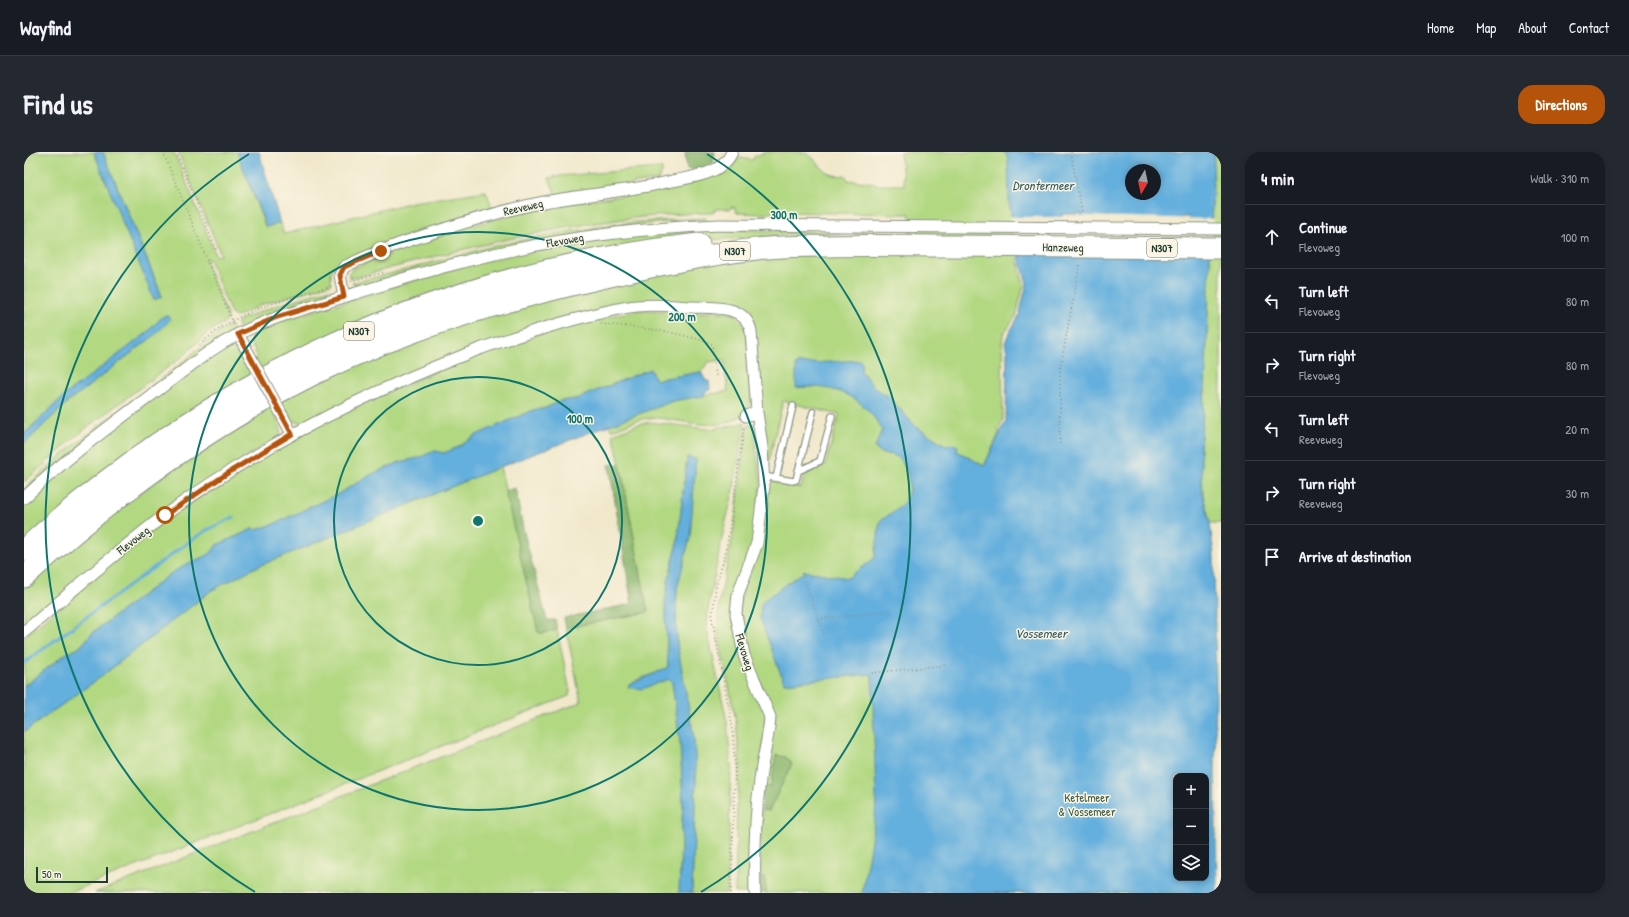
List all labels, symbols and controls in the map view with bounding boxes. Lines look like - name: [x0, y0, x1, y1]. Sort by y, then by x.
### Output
- text: Wayfind: [20, 15, 71, 41]
- text: Home: [1427, 18, 1454, 37]
- text: Map: [1476, 18, 1496, 37]
- text: About: [1518, 18, 1547, 37]
- text: Contact: [1569, 18, 1609, 37]
- text: Find us: [24, 85, 93, 123]
- button: Directions: [1518, 85, 1605, 124]
- north arrow: [1125, 164, 1161, 200]
- text: 4 min: [1261, 167, 1294, 190]
- text: Walk · 310 m: [1530, 169, 1589, 187]
- water label: Drontermeer: [1012, 176, 1076, 194]
- street label: Reeveweg: [501, 194, 545, 220]
- text: 300 m: [770, 206, 798, 223]
- text: Continue: [1299, 217, 1347, 238]
- icon: ahead: [1261, 226, 1283, 248]
- street label: Flevoweg: [544, 228, 585, 252]
- text: 100 m: [1561, 228, 1589, 246]
- street label: Hanzeweg: [1042, 238, 1084, 256]
- text: Flevoweg: [1299, 238, 1340, 256]
- road number: N307: [1147, 239, 1177, 257]
- route end: [372, 242, 390, 260]
- road number: N307: [720, 242, 750, 260]
- text: Turn left: [1299, 281, 1349, 302]
- icon: left: [1261, 290, 1283, 312]
- text: 80 m: [1566, 292, 1589, 310]
- text: Flevoweg: [1299, 302, 1340, 320]
- text: 200 m: [668, 308, 696, 325]
- road number: N307: [344, 322, 374, 340]
- text: Turn right: [1299, 345, 1355, 366]
- icon: right: [1261, 354, 1283, 376]
- text: 80 m: [1566, 356, 1589, 374]
- text: Flevoweg: [1299, 366, 1340, 384]
- text: Turn left: [1299, 409, 1349, 430]
- text: 100 m: [567, 410, 593, 427]
- icon: left: [1261, 418, 1283, 440]
- text: 20 m: [1565, 420, 1589, 438]
- text: Reeveweg: [1299, 430, 1343, 448]
- text: Turn right: [1299, 473, 1355, 494]
- icon: right: [1261, 482, 1283, 504]
- text: 30 m: [1566, 484, 1589, 502]
- text: Reeveweg: [1299, 494, 1343, 512]
- route start: [156, 506, 174, 524]
- centre of rings: [471, 514, 485, 528]
- street label: Flevoweg: [112, 522, 153, 559]
- icon: arrive: [1261, 546, 1283, 568]
- text: Arrive at destination: [1299, 546, 1411, 567]
- water label: Vossemeer: [1015, 624, 1069, 642]
- street label: Flevoweg: [731, 630, 759, 673]
- map controls: [1173, 773, 1209, 881]
- button: +: [1173, 773, 1209, 809]
- park label: Ketelmeer & Vossemeer: [1058, 789, 1116, 820]
- button: −: [1173, 809, 1209, 845]
- button: layers: [1173, 845, 1209, 881]
- scale bar: [36, 865, 108, 884]
- text: 50 m: [42, 867, 62, 881]

